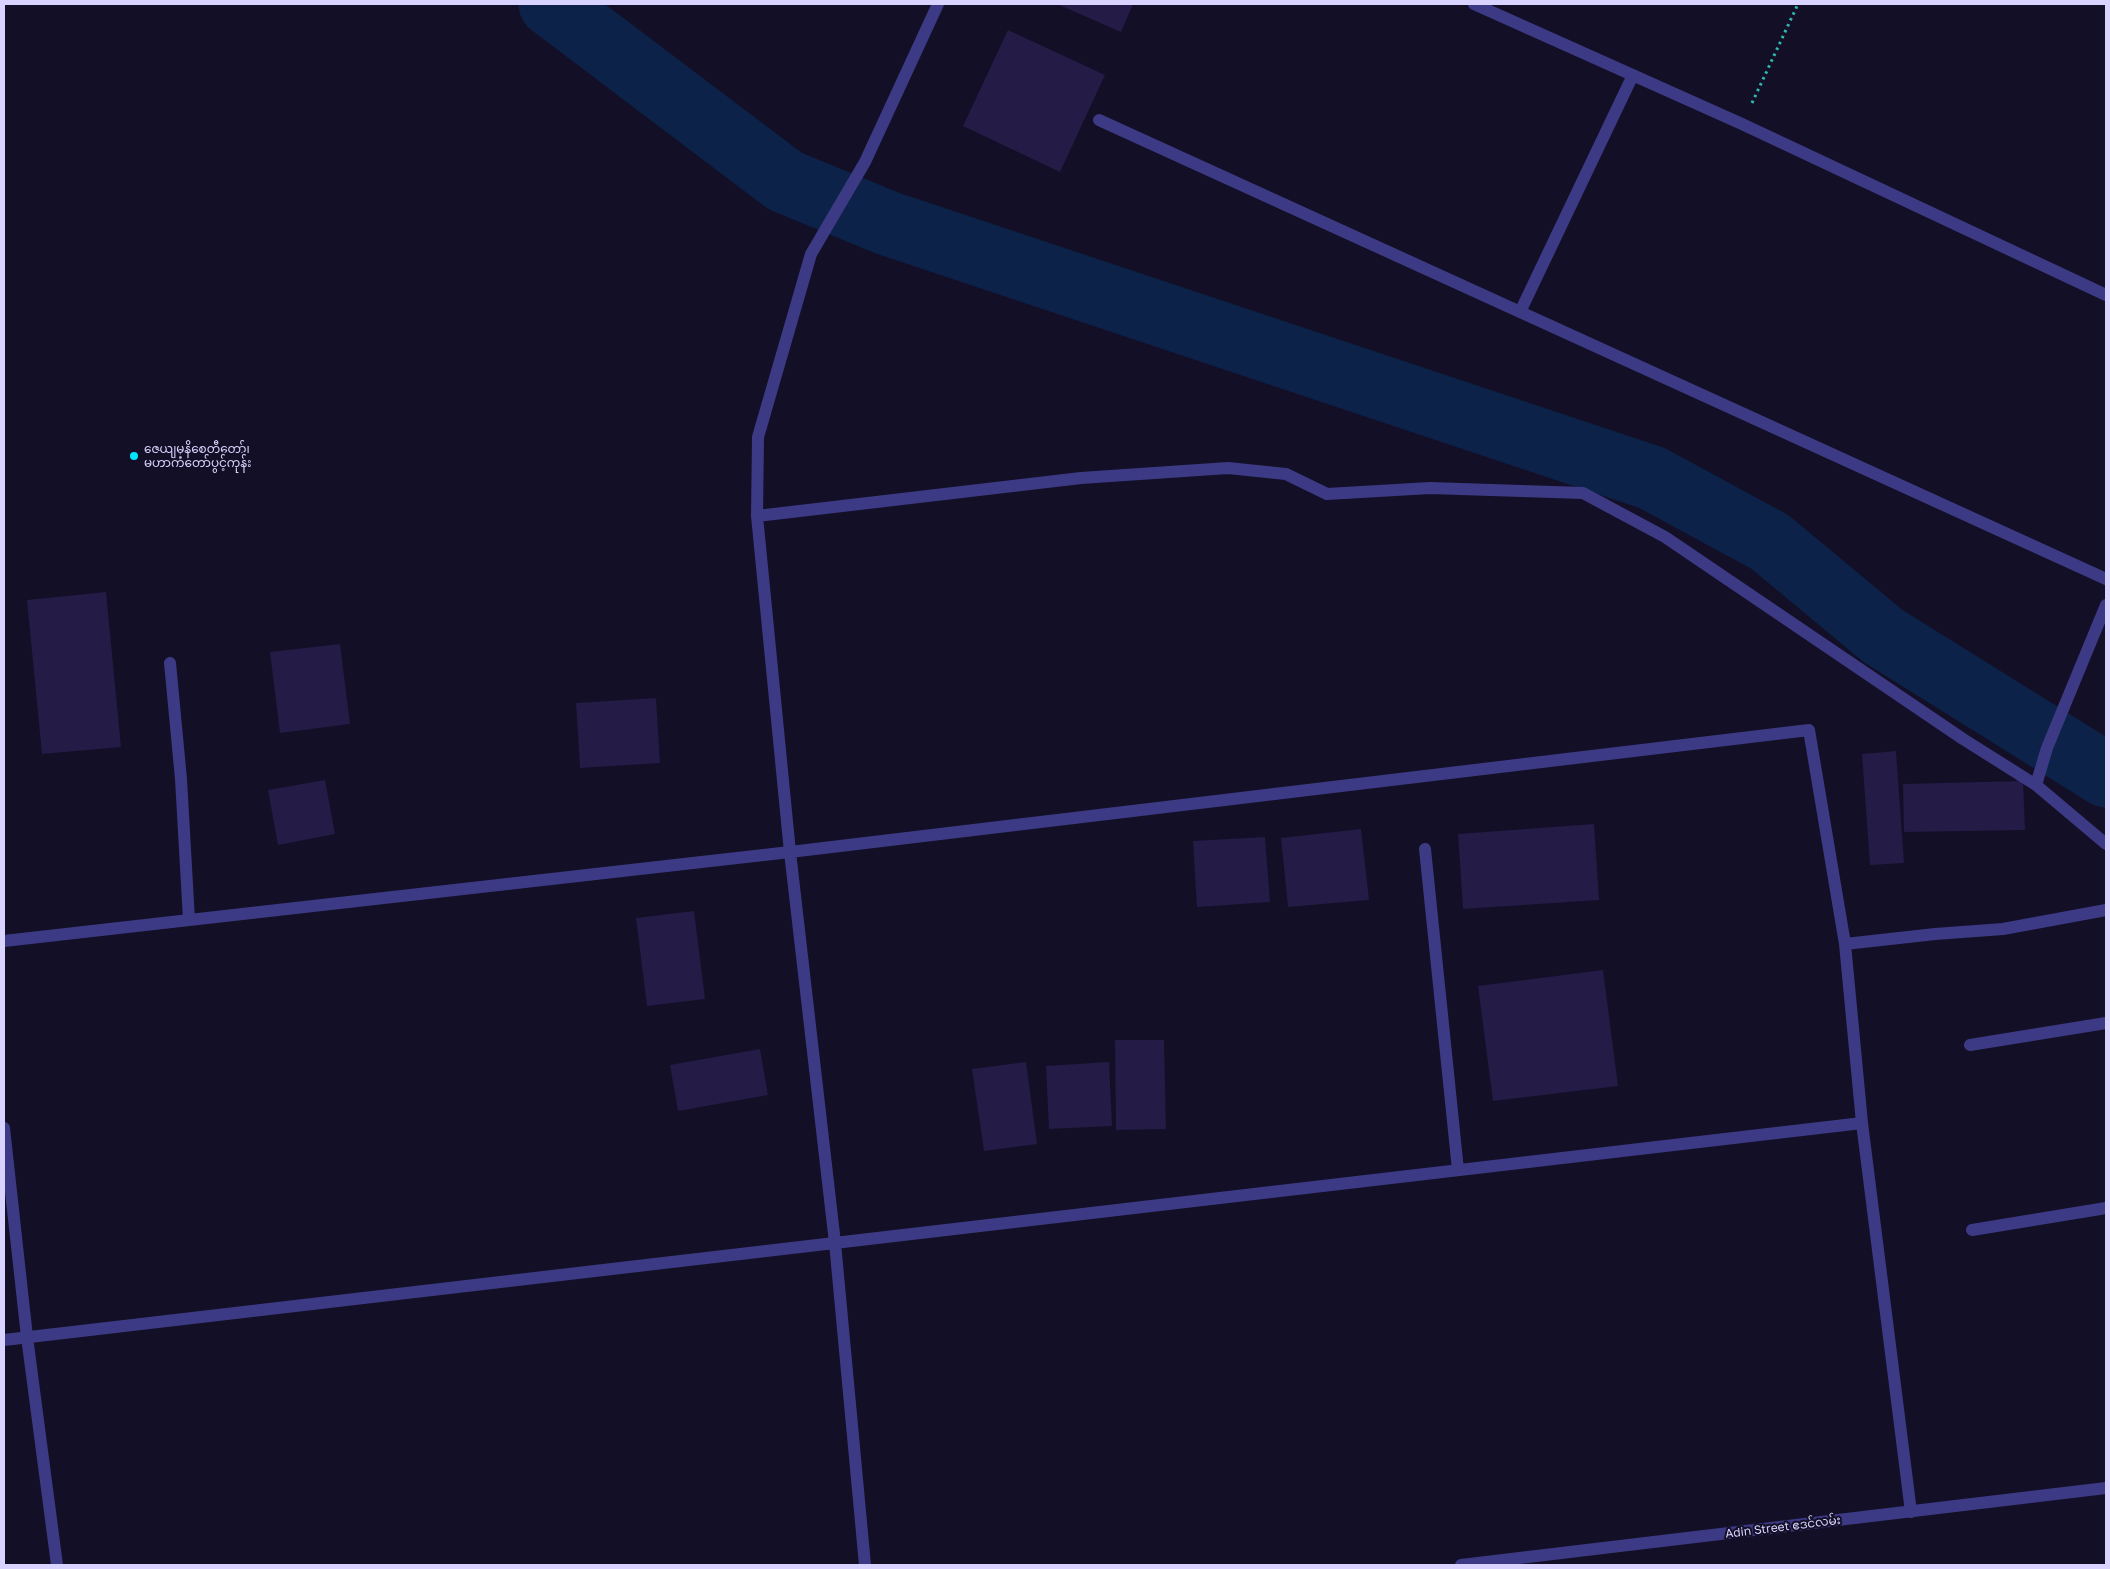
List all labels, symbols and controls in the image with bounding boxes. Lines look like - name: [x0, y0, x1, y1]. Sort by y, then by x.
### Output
- place label: ဇေယျမုနိစေတီတော်၊ မဟာကံတော်ပွင့်ကုန်း: [144, 442, 251, 470]
- marker: ဇေယျမုနိစေတီတော်၊ မဟာကံတော်ပွင့်ကုန်း: [128, 450, 140, 462]
- street label: Adin Street ဧဒင်လမ်း: [1724, 1513, 1842, 1541]

